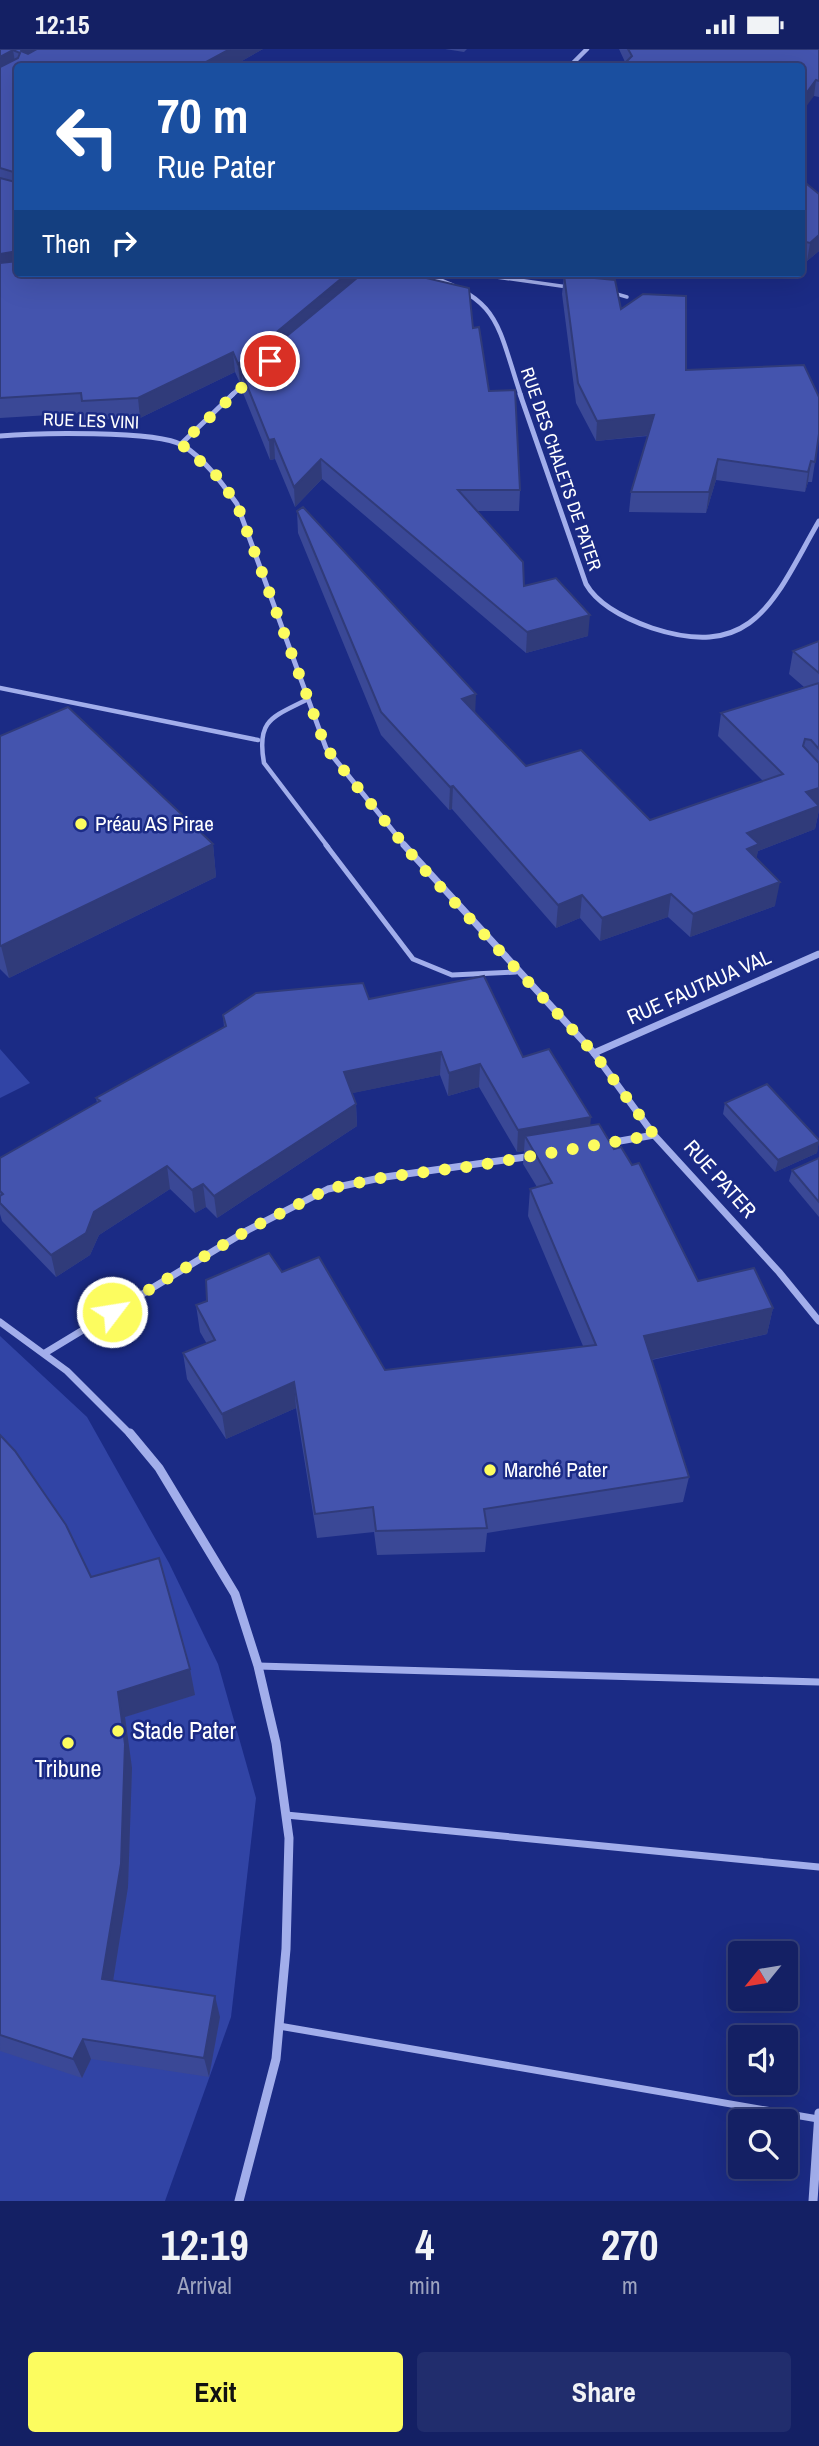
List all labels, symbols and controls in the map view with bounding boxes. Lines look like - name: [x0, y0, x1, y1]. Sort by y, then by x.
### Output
- text: 12:15: [35, 7, 90, 42]
- text: 70 m: [157, 82, 249, 148]
- icon: left: [42, 91, 133, 182]
- text: Rue Pater: [157, 145, 275, 188]
- icon: right: [105, 224, 143, 262]
- text: Then: [42, 226, 91, 261]
- pin: [240, 331, 300, 391]
- icon: arrive: [251, 342, 289, 380]
- street label: RUE DES CHALETS DE PATER: [515, 364, 608, 574]
- street label: RUE LES VINI: [43, 406, 139, 435]
- place label: Préau AS Pirae: [95, 809, 214, 838]
- marker: Préau AS Pirae: [73, 816, 89, 832]
- street label: RUE FAUTAUA VAL: [622, 942, 776, 1031]
- street label: RUE PATER: [677, 1133, 763, 1224]
- position arrow: [75, 1275, 149, 1349]
- place label: Marché Pater: [504, 1455, 608, 1484]
- marker: Marché Pater: [482, 1462, 498, 1478]
- place label: Stade Pater: [132, 1714, 236, 1746]
- marker: Stade Pater: [110, 1723, 126, 1739]
- marker: Tribune: [60, 1735, 76, 1751]
- place label: Tribune: [34, 1752, 102, 1784]
- north arrow: [728, 1941, 798, 2011]
- map controls: [728, 1941, 798, 2179]
- button: sound: [728, 2025, 798, 2095]
- button: search: [728, 2109, 798, 2179]
- text: 12:19: [161, 2217, 249, 2273]
- text: 4: [415, 2217, 434, 2273]
- text: 270: [601, 2217, 659, 2273]
- text: Arrival: [177, 2270, 232, 2301]
- text: min: [409, 2270, 441, 2301]
- text: m: [622, 2270, 638, 2301]
- button: Exit: [28, 2352, 403, 2432]
- button: Share: [417, 2352, 791, 2432]

